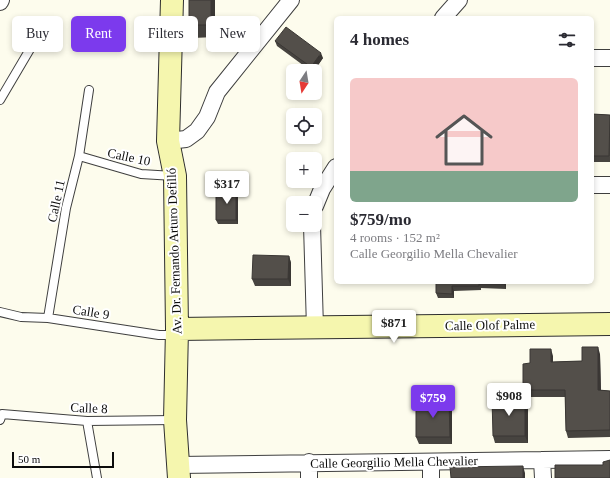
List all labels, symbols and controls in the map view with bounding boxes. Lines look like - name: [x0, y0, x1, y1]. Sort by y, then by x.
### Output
- chip: Buy: [12, 16, 63, 52]
- chip: Rent: [71, 16, 126, 52]
- chip: Filters: [134, 16, 198, 52]
- chip: New: [206, 16, 260, 52]
- icon: filters: [556, 29, 578, 51]
- text: 4 homes: [350, 30, 409, 49]
- north arrow: [286, 64, 322, 100]
- map controls: [286, 64, 322, 232]
- icon: home: [428, 104, 500, 176]
- button: locate: [286, 108, 322, 144]
- street label: Calle 10: [106, 145, 152, 169]
- button: +: [286, 152, 322, 188]
- street label: Av. Dr. Fernando Arturo Defilló: [164, 168, 184, 334]
- pin: $317: [203, 171, 251, 205]
- text: $317: [214, 176, 240, 191]
- street label: Calle 11: [44, 178, 68, 224]
- button: −: [286, 196, 322, 232]
- text: $759/mo: [350, 210, 411, 229]
- text: 4 rooms · 152 m²: [350, 230, 440, 245]
- text: Calle Georgilio Mella Chevalier: [350, 246, 518, 261]
- street label: Calle 9: [71, 302, 111, 322]
- pin: $871: [370, 310, 418, 344]
- text: $871: [381, 315, 407, 330]
- street label: Calle Olof Palme: [445, 317, 535, 333]
- pin: $908: [485, 383, 533, 417]
- pin: $759: [409, 385, 457, 419]
- text: $908: [496, 388, 522, 403]
- text: $759: [420, 390, 446, 405]
- street label: Calle 8: [70, 400, 108, 416]
- scale bar: [12, 450, 114, 469]
- text: 50 m: [18, 453, 40, 465]
- street label: Calle Georgilio Mella Chevalier: [310, 453, 479, 471]

